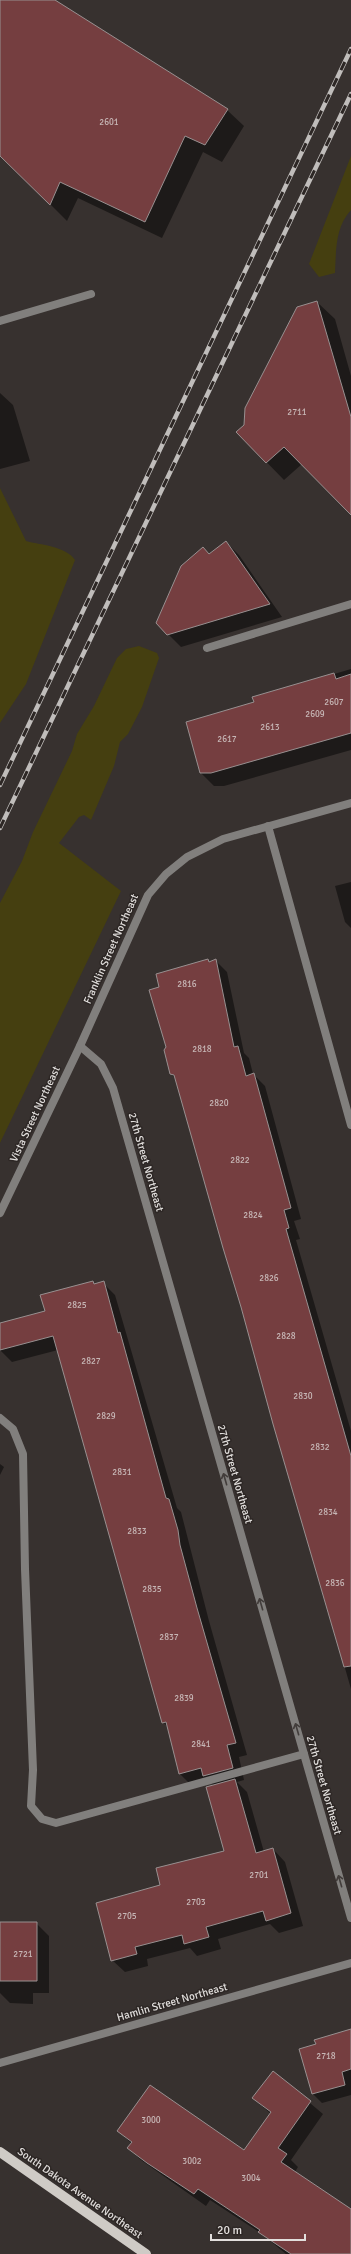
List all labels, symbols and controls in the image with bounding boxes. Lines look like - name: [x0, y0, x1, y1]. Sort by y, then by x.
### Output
- house number: 2601: [99, 117, 119, 128]
- house number: 2711: [287, 407, 307, 418]
- house number: 2607: [324, 697, 344, 708]
- house number: 2609: [305, 709, 325, 720]
- house number: 2613: [260, 722, 280, 733]
- house number: 2617: [217, 734, 237, 745]
- street label: Franklin Street Northeast: [81, 892, 141, 1006]
- house number: 2816: [177, 979, 197, 990]
- house number: 2818: [192, 1044, 212, 1055]
- street label: Vista Street Northeast: [7, 1064, 63, 1164]
- house number: 2820: [209, 1098, 229, 1109]
- street label: 27th Street Northeast: [126, 1111, 166, 1213]
- house number: 2822: [230, 1155, 250, 1166]
- house number: 2824: [243, 1210, 263, 1221]
- house number: 2826: [259, 1273, 279, 1284]
- house number: 2825: [67, 1300, 87, 1311]
- house number: 2828: [276, 1331, 296, 1342]
- house number: 2827: [81, 1356, 101, 1367]
- house number: 2830: [293, 1391, 313, 1402]
- house number: 2829: [96, 1411, 116, 1422]
- street label: 27th Street Northeast: [215, 1423, 255, 1525]
- house number: 2832: [310, 1442, 330, 1453]
- house number: 2831: [112, 1467, 132, 1478]
- one-way arrow: [221, 1473, 228, 1486]
- house number: 2834: [318, 1507, 338, 1518]
- house number: 2833: [127, 1526, 147, 1537]
- house number: 2836: [325, 1578, 345, 1589]
- house number: 2835: [142, 1584, 162, 1595]
- one-way arrow: [257, 1598, 264, 1611]
- house number: 2837: [159, 1632, 179, 1643]
- house number: 2839: [174, 1693, 194, 1704]
- one-way arrow: [293, 1723, 300, 1736]
- street label: 27th Street Northeast: [304, 1734, 344, 1836]
- house number: 2841: [191, 1739, 211, 1750]
- house number: 2701: [249, 1870, 269, 1881]
- one-way arrow: [336, 1874, 343, 1887]
- house number: 2703: [186, 1897, 206, 1908]
- house number: 2705: [117, 1911, 137, 1922]
- house number: 2721: [13, 1949, 33, 1960]
- street label: Hamlin Street Northeast: [115, 1980, 229, 2024]
- house number: 2718: [316, 2051, 336, 2062]
- house number: 3000: [141, 2115, 161, 2126]
- street label: South Dakota Avenue Northeast: [15, 2145, 145, 2241]
- house number: 3002: [182, 2156, 202, 2167]
- house number: 3004: [241, 2173, 261, 2184]
- scale bar: [211, 2216, 305, 2242]
- text: 20 m: [217, 2223, 242, 2238]

